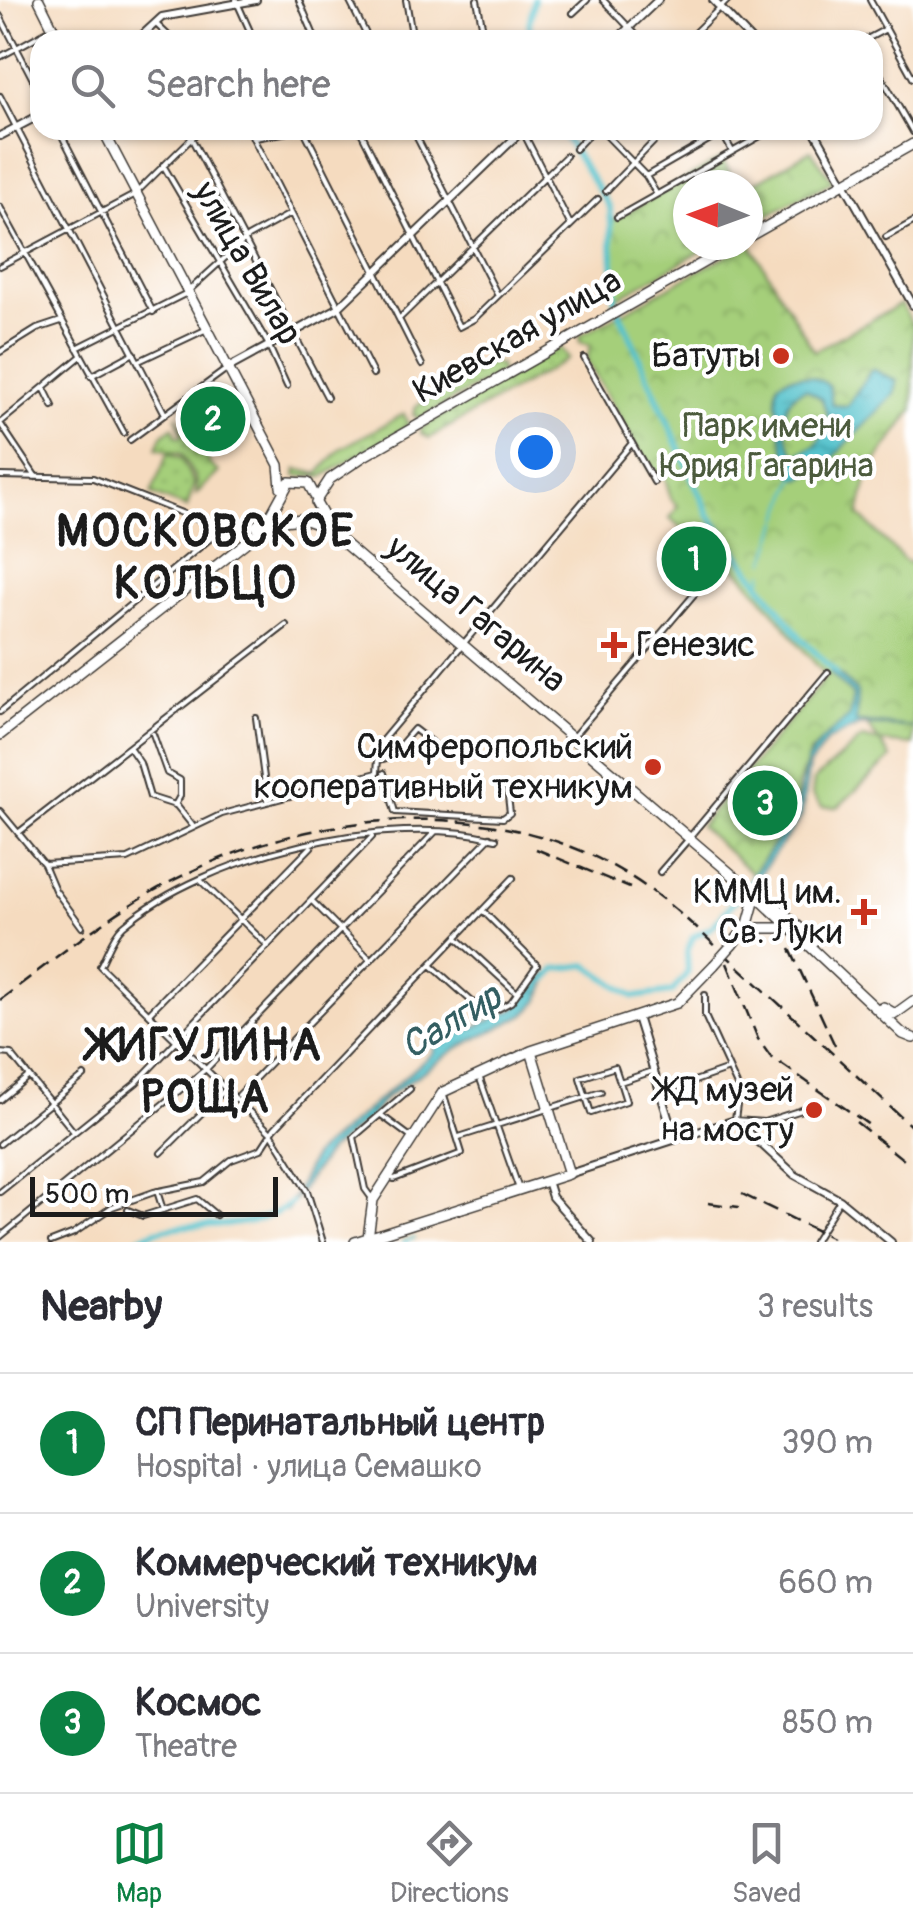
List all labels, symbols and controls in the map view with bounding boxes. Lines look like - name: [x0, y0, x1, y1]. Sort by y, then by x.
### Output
- search box: [30, 30, 883, 140]
- icon: search: [65, 58, 120, 113]
- text: Search here: [145, 61, 331, 109]
- north arrow: [673, 170, 763, 260]
- street label: улица Вилар: [182, 173, 311, 353]
- street label: Киевская улица: [405, 259, 629, 413]
- place label: Батуты: [651, 334, 761, 378]
- marker: Батуты: [770, 345, 792, 367]
- pin: 2: [180, 382, 246, 456]
- park label: Парк имени Юрия Гагарина: [660, 404, 874, 488]
- your location: [510, 427, 561, 478]
- district label: МОСКОВСКОЕ КОЛЬЦО: [56, 504, 356, 612]
- pin: 1: [662, 522, 726, 596]
- street label: улица Гагарина: [376, 525, 575, 702]
- place label: Генезис: [636, 623, 755, 667]
- marker: Генезис: [601, 632, 627, 658]
- place label: Симферопольский кооперативный техникум: [253, 725, 633, 809]
- marker: Симферопольский кооперативный техникум: [642, 756, 664, 778]
- pin: 3: [732, 766, 798, 840]
- place label: КММЦ им. Св. Луки: [693, 870, 842, 954]
- marker: КММЦ им. Св. Луки: [851, 899, 877, 925]
- water label: Салгир: [392, 972, 512, 1071]
- district label: ЖИГУЛИНА РОЩА: [82, 1018, 323, 1126]
- place label: ЖД музей на мосту: [650, 1068, 794, 1152]
- marker: ЖД музей на мосту: [803, 1099, 825, 1121]
- scale bar: [30, 1172, 278, 1216]
- text: 500 m: [45, 1177, 129, 1212]
- text: Nearby: [40, 1281, 162, 1333]
- text: 3 results: [757, 1287, 873, 1327]
- text: СП Перинатальный центр: [135, 1399, 545, 1447]
- text: 1: [66, 1423, 79, 1463]
- text: 390 m: [781, 1423, 873, 1463]
- text: Hospital · улица Семашко: [135, 1447, 482, 1487]
- text: Коммерческий техникум: [135, 1539, 538, 1587]
- text: 2: [64, 1563, 81, 1603]
- text: 660 m: [779, 1563, 873, 1603]
- text: University: [135, 1587, 269, 1627]
- text: Космос: [135, 1679, 261, 1727]
- text: 3: [64, 1703, 81, 1743]
- text: 850 m: [782, 1703, 873, 1743]
- text: Theatre: [135, 1727, 237, 1767]
- tab: Map: [112, 1816, 167, 1911]
- tab: Directions: [390, 1816, 509, 1911]
- tab: Saved: [732, 1816, 801, 1911]

